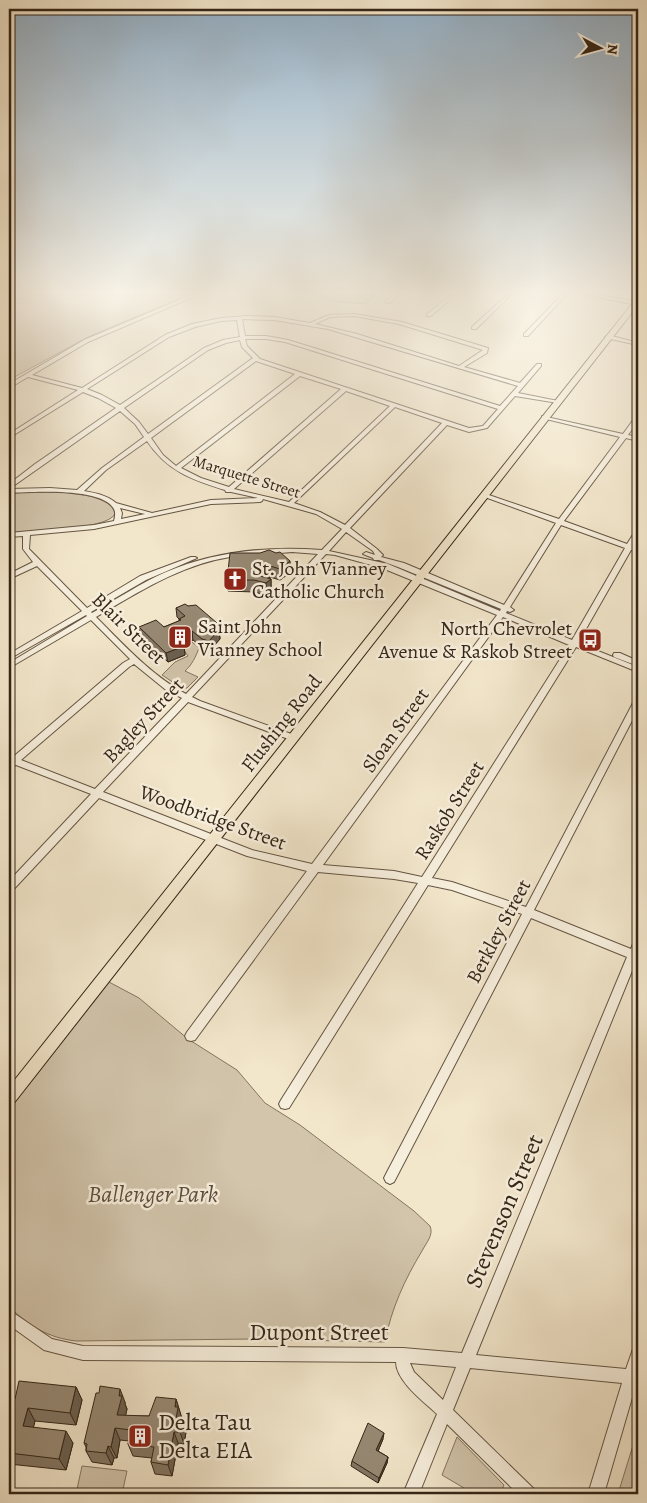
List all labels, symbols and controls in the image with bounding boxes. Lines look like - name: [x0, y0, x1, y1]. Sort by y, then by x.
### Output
- north arrow: [574, 22, 624, 72]
- text: N: [602, 43, 622, 55]
- street label: Marquette Street: [190, 450, 303, 504]
- place label: St. John Vianney Catholic Church: [252, 555, 387, 605]
- church icon: St. John Vianney Catholic Church: [222, 566, 248, 592]
- street label: Blair Street: [86, 586, 172, 670]
- place label: Saint John Vianney School: [197, 613, 322, 663]
- place label: North Chevrolet Avenue & Raskob Street: [378, 615, 572, 665]
- building icon: Saint John Vianney School: [167, 624, 193, 650]
- bus stop icon: North Chevrolet Avenue & Raskob Street: [577, 627, 603, 653]
- street label: Flushing Road: [235, 669, 328, 778]
- street label: Bagley Street: [97, 672, 190, 769]
- street label: Sloan Street: [355, 682, 436, 778]
- street label: Raskob Street: [408, 755, 491, 865]
- street label: Woodbridge Street: [135, 778, 290, 857]
- street label: Berkley Street: [460, 874, 537, 988]
- street label: Stevenson Street: [457, 1129, 551, 1293]
- park label: Ballenger Park: [88, 1178, 218, 1210]
- street label: Dupont Street: [249, 1316, 389, 1348]
- place label: Delta Tau Delta EIA: [158, 1406, 253, 1466]
- building icon: Delta Tau Delta EIA: [127, 1423, 153, 1449]

